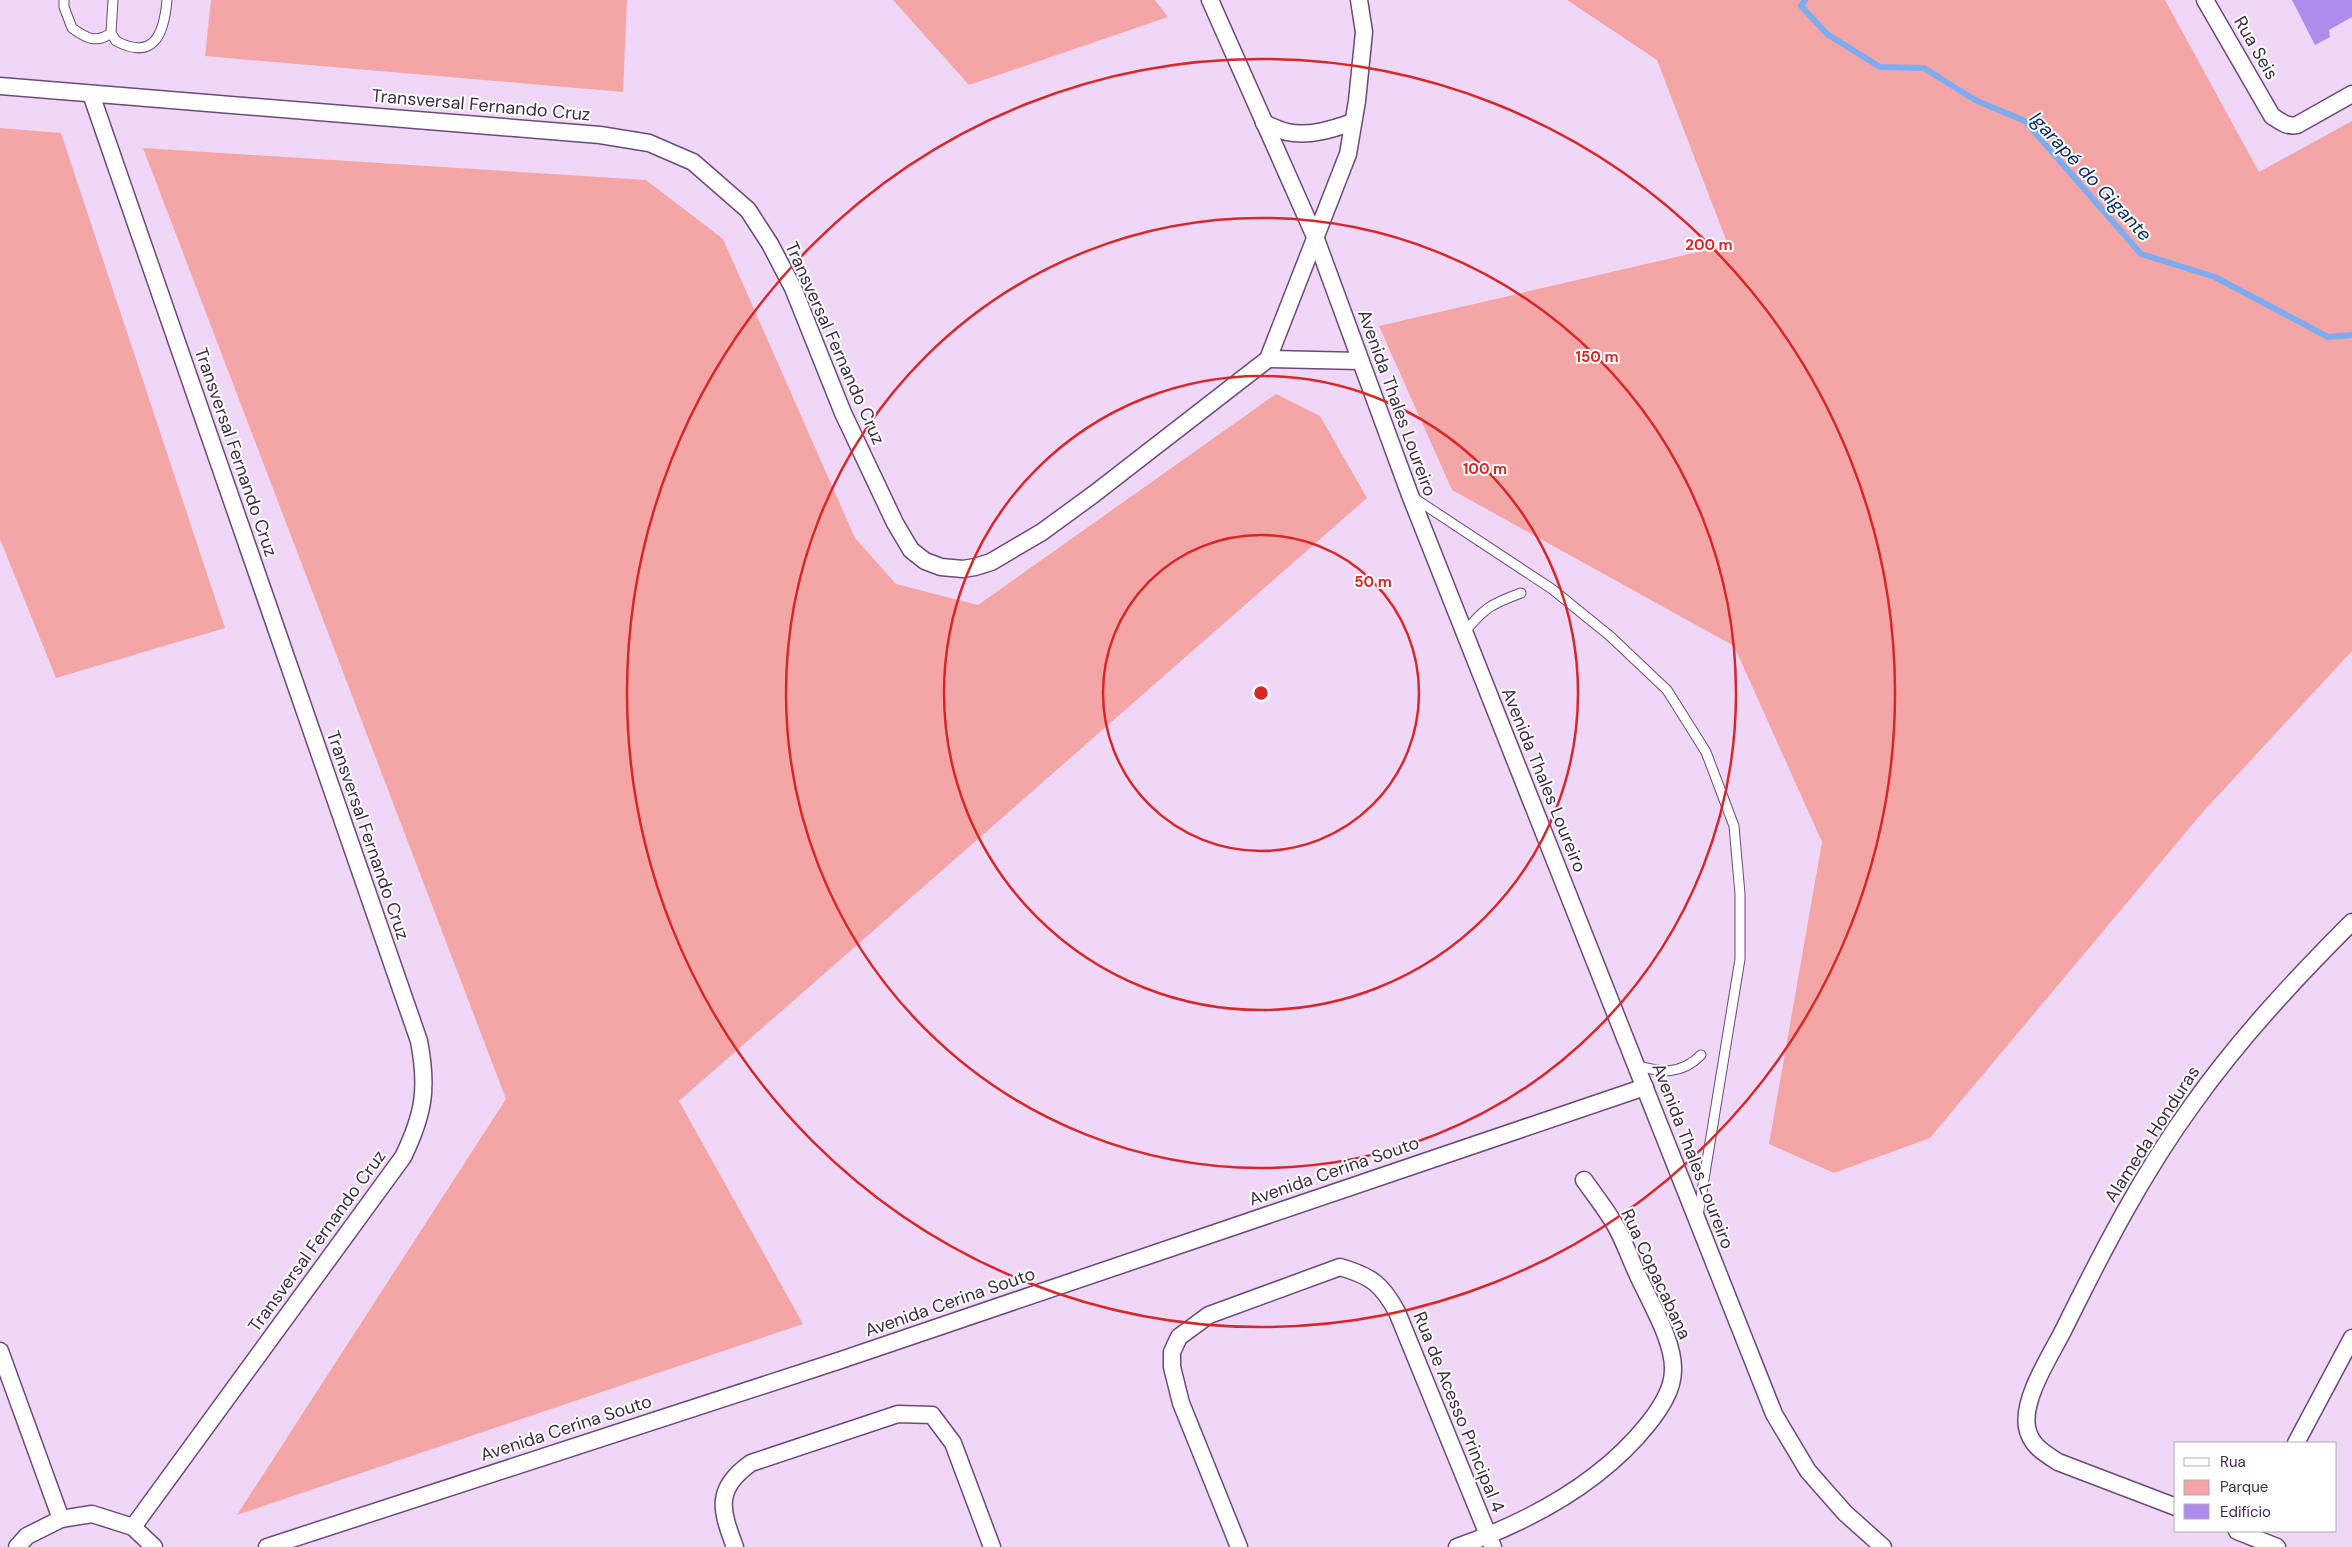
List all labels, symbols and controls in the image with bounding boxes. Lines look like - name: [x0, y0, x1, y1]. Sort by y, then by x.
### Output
- street label: Rua Seis: [2228, 12, 2284, 84]
- street label: Transversal Fernando Cruz: [371, 83, 591, 127]
- water label: Igarapé do Gigante: [2024, 106, 2157, 247]
- text: 200 m: [1685, 235, 1733, 255]
- street label: Transversal Fernando Cruz: [779, 238, 891, 448]
- street label: Avenida Thales Loureiro: [1352, 306, 1442, 500]
- street label: Transversal Fernando Cruz: [189, 344, 283, 560]
- text: 150 m: [1576, 347, 1619, 367]
- text: 100 m: [1463, 459, 1507, 479]
- text: 50 m: [1354, 572, 1392, 592]
- centre of rings: [1252, 684, 1270, 702]
- street label: Avenida Thales Loureiro: [1496, 684, 1592, 876]
- street label: Transversal Fernando Cruz: [321, 727, 415, 943]
- street label: Avenida Thales Loureiro: [1646, 1060, 1740, 1252]
- street label: Alameda Honduras: [2099, 1061, 2205, 1207]
- street label: Avenida Cerina Souto: [1246, 1131, 1422, 1211]
- street label: Transversal Fernando Cruz: [243, 1145, 391, 1337]
- street label: Rua Copacabana: [1615, 1205, 1697, 1343]
- street label: Avenida Cerina Souto: [862, 1262, 1038, 1342]
- street label: Rua de Acesso Principal 4: [1408, 1308, 1510, 1516]
- street label: Avenida Cerina Souto: [477, 1389, 655, 1467]
- legend: [2174, 1442, 2337, 1532]
- text: Rua: [2220, 1452, 2246, 1472]
- text: Parque: [2220, 1477, 2268, 1497]
- text: Edifício: [2220, 1502, 2271, 1522]

